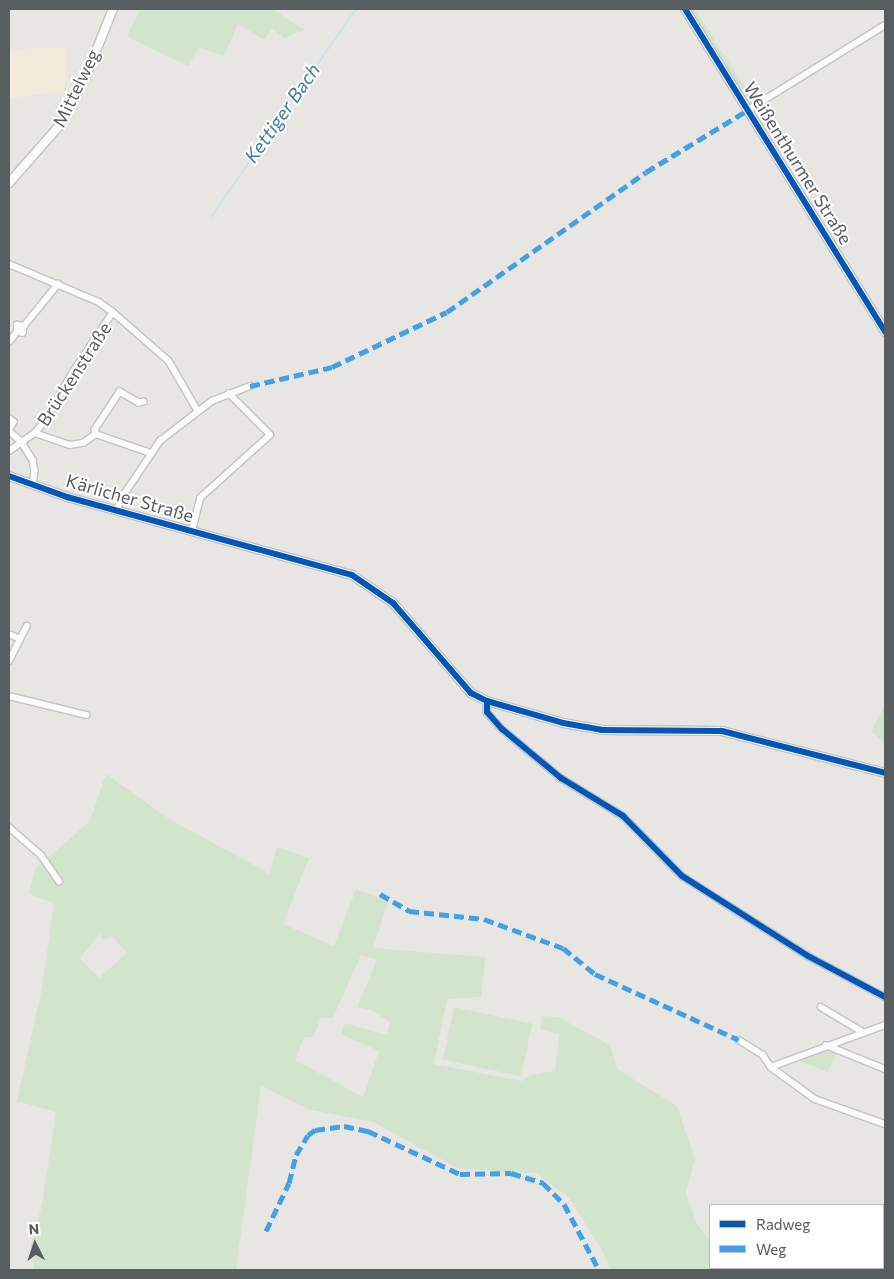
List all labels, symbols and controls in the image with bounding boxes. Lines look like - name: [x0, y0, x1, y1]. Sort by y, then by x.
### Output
- street label: Mittelweg: [48, 46, 104, 130]
- water label: Kettiger Bach: [239, 59, 325, 167]
- street label: Weißenthurmer Straße: [739, 78, 857, 248]
- street label: Brückenstraße: [32, 318, 116, 430]
- street label: Kärlicher Straße: [64, 469, 196, 527]
- legend: [709, 1204, 884, 1269]
- text: Radweg: [756, 1215, 810, 1233]
- north arrow: [10, 1219, 60, 1269]
- text: N: [28, 1220, 40, 1237]
- text: Weg: [756, 1240, 786, 1258]

